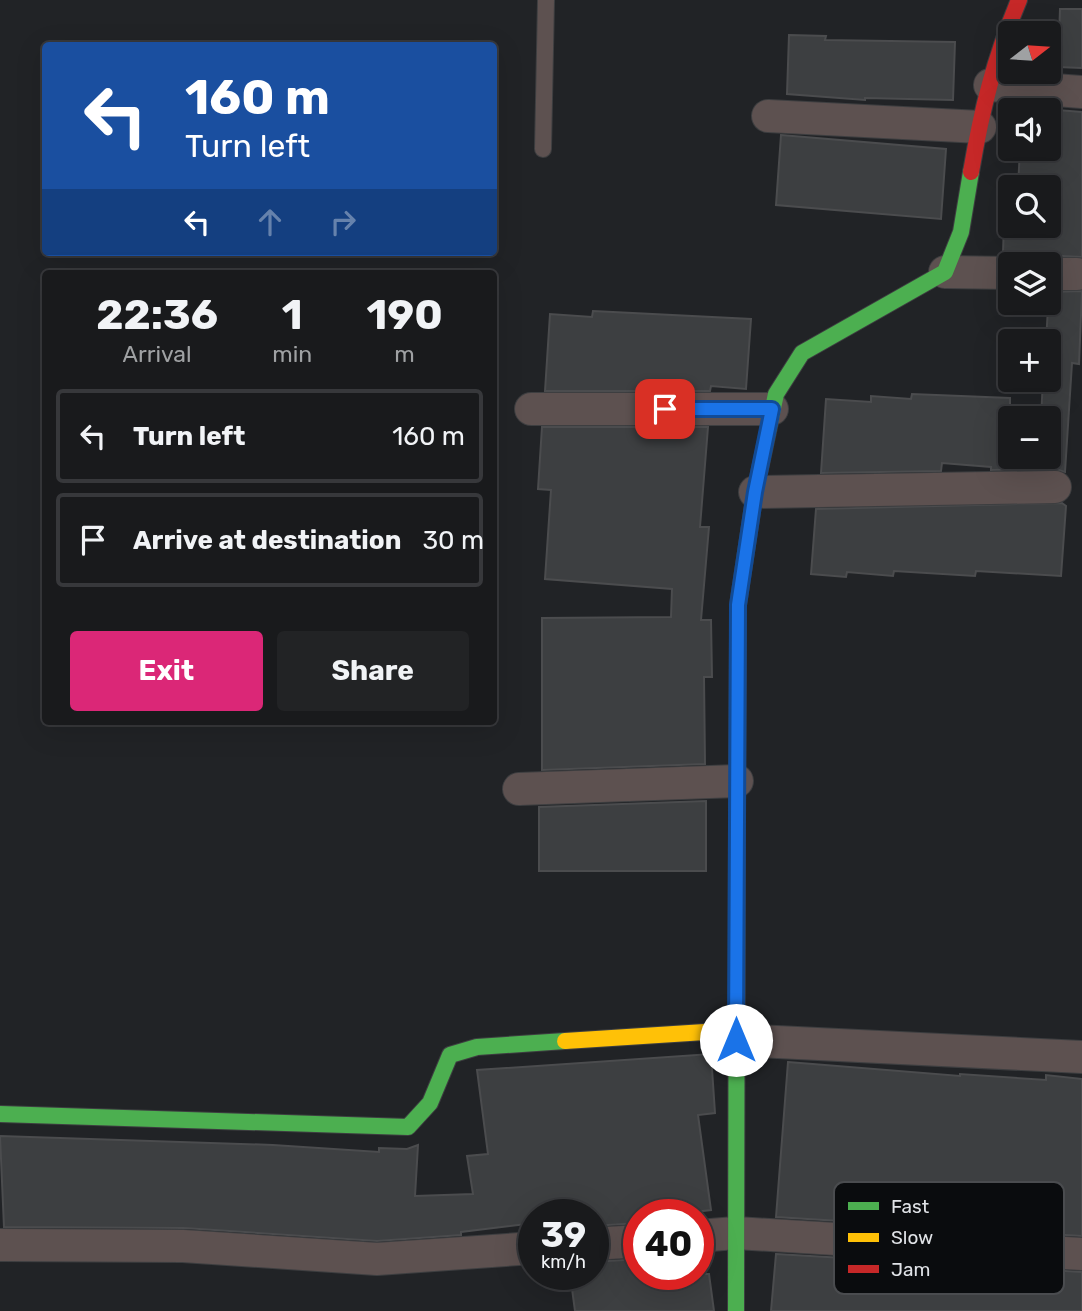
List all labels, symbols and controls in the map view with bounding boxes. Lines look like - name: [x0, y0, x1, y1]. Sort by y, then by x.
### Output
- north arrow: [998, 21, 1060, 84]
- map controls: [998, 21, 1061, 469]
- text: 160 m: [185, 68, 330, 126]
- icon: left: [70, 70, 161, 161]
- button: sound: [998, 98, 1061, 161]
- text: Turn left: [185, 127, 310, 165]
- button: search: [998, 175, 1061, 238]
- icon: left: [178, 203, 216, 241]
- icon: ahead: [251, 203, 289, 241]
- icon: right: [324, 203, 362, 241]
- button: layers: [998, 252, 1061, 315]
- text: 22:36: [96, 290, 218, 340]
- text: 1: [282, 290, 303, 340]
- text: 190: [366, 290, 443, 340]
- button: +: [998, 329, 1061, 392]
- text: Arrival: [123, 340, 192, 368]
- text: min: [272, 340, 312, 368]
- text: m: [394, 340, 415, 368]
- pin: [635, 379, 695, 439]
- icon: arrive: [646, 390, 684, 428]
- button: −: [998, 406, 1061, 469]
- icon: left: [74, 417, 112, 455]
- text: Turn left: [133, 421, 245, 452]
- text: 160 m: [392, 421, 465, 452]
- icon: arrive: [74, 521, 112, 559]
- text: Arrive at destination: [133, 525, 401, 556]
- text: 30 m: [422, 525, 484, 556]
- button: Exit: [70, 631, 263, 711]
- button: Share: [277, 631, 469, 711]
- position arrow: [699, 1003, 773, 1077]
- legend: [834, 1182, 1064, 1294]
- text: Fast: [891, 1195, 930, 1218]
- speed limit sign: 40: [623, 1199, 714, 1290]
- text: 39: [541, 1214, 586, 1256]
- text: Slow: [891, 1226, 933, 1249]
- text: km/h: [541, 1251, 586, 1273]
- text: Jam: [891, 1258, 930, 1281]

